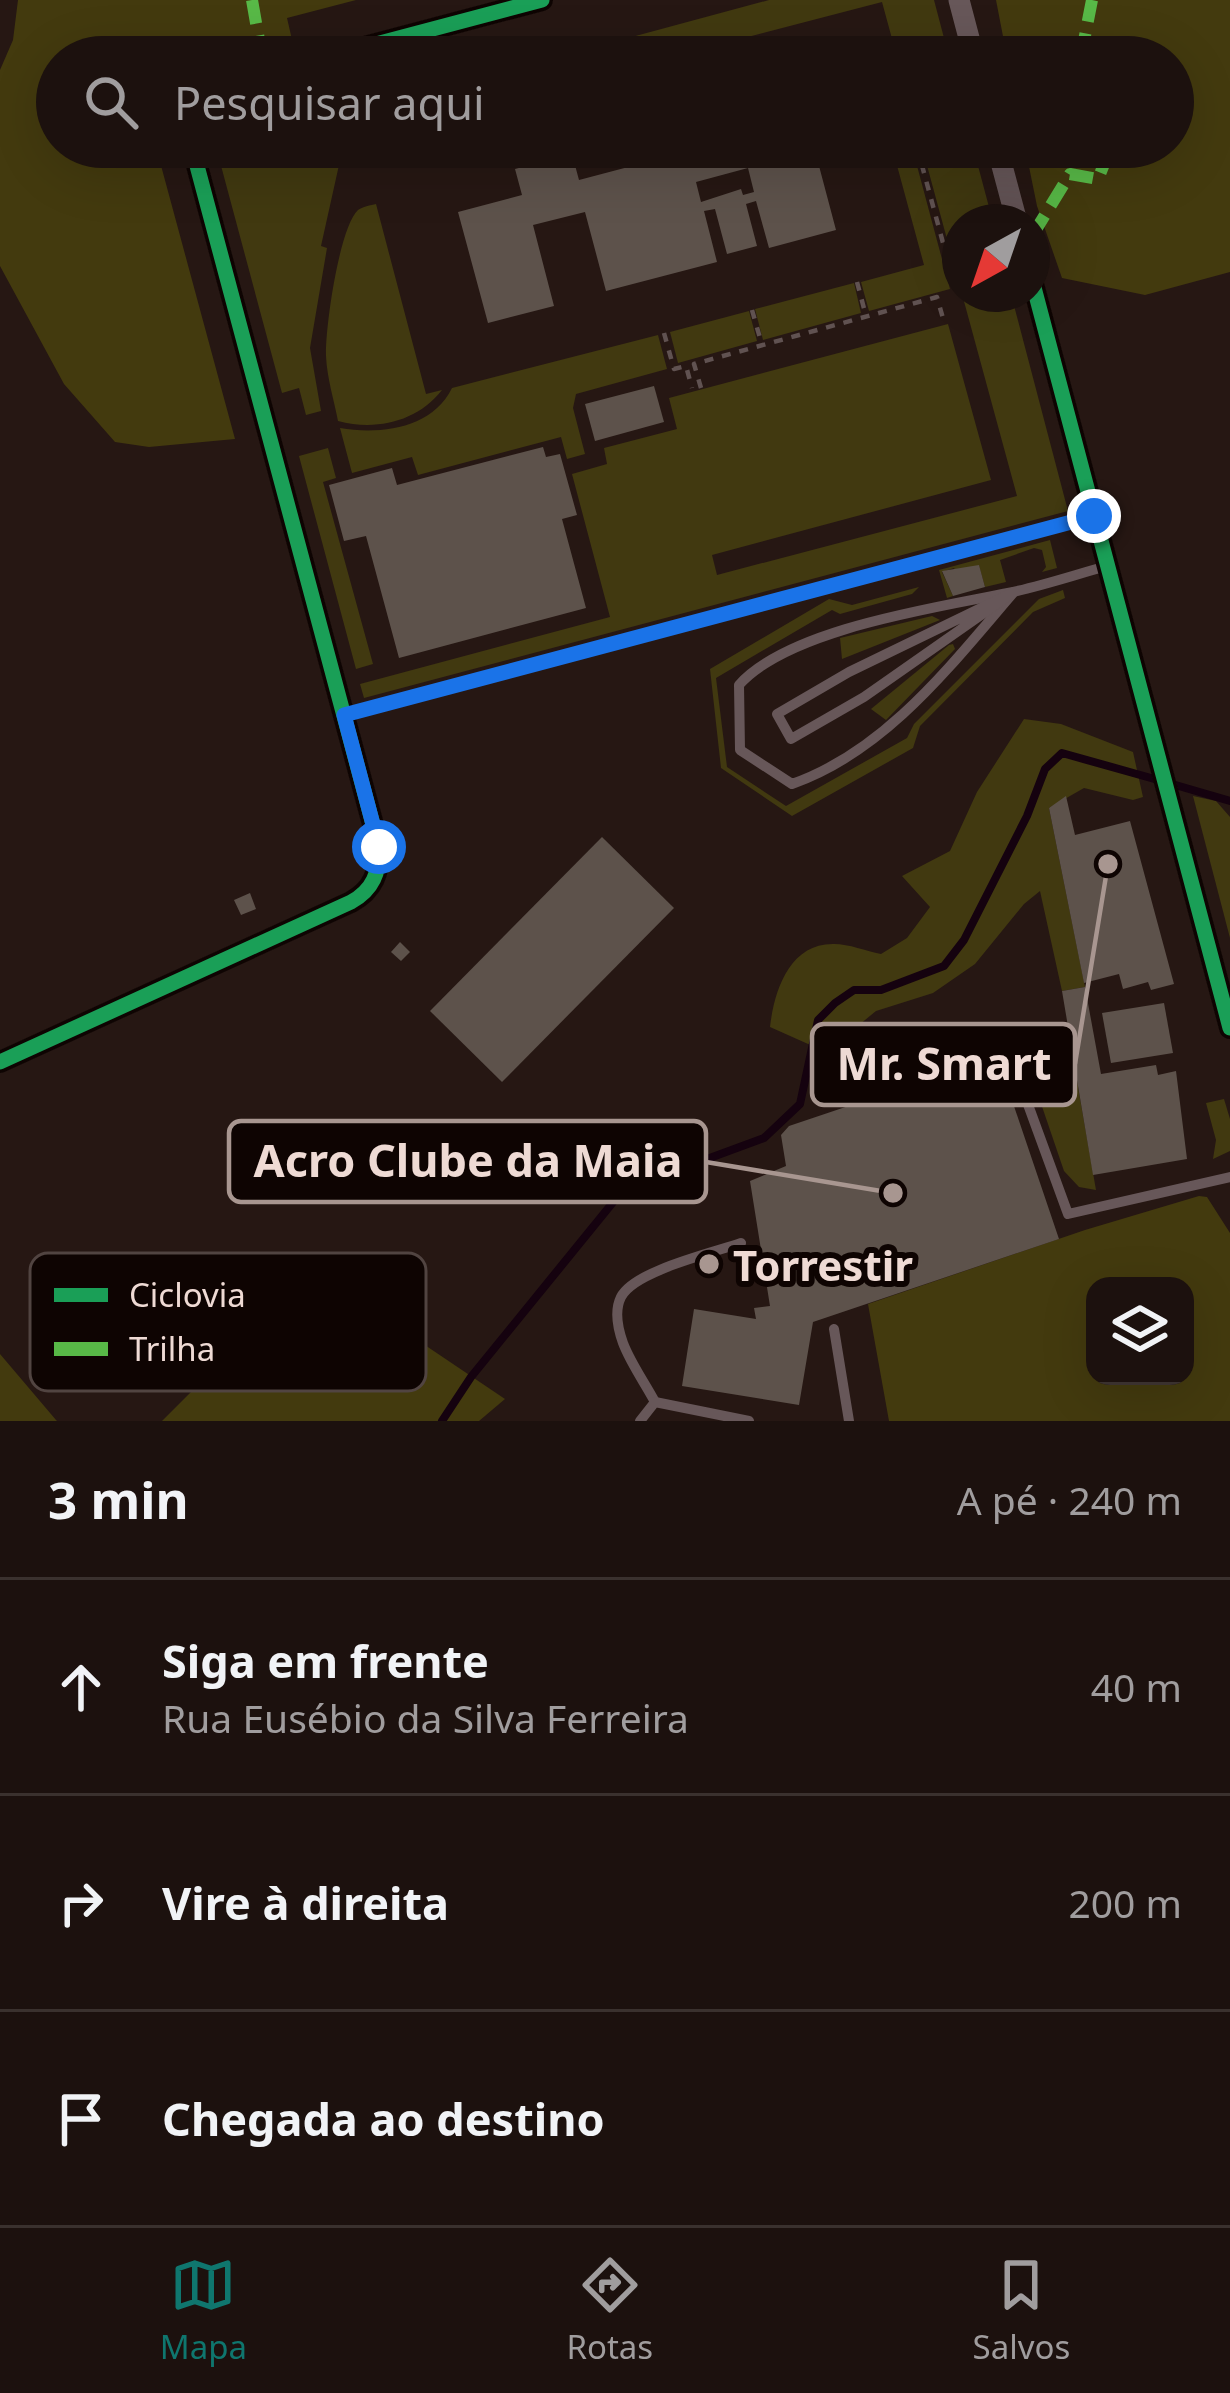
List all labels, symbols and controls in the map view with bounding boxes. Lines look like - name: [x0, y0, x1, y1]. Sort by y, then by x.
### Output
- search box: [36, 36, 1194, 168]
- icon: search: [78, 69, 144, 135]
- text: Pesquisar aqui: [174, 72, 485, 133]
- north arrow: [942, 204, 1050, 312]
- route end: [1067, 489, 1121, 543]
- route start: [352, 820, 406, 874]
- callout: Mr. Smart: [812, 1024, 1075, 1105]
- text: Mr. Smart: [837, 1032, 1051, 1093]
- callout: Acro Clube da Maia: [229, 1121, 706, 1202]
- text: Acro Clube da Maia: [254, 1129, 682, 1190]
- place label: Torrestir: [733, 1236, 913, 1293]
- marker: Torrestir: [696, 1251, 722, 1277]
- legend: [30, 1253, 426, 1391]
- text: Ciclovia: [129, 1272, 246, 1317]
- map controls: [1086, 1277, 1194, 1385]
- button: layers: [1086, 1277, 1194, 1385]
- text: Trilha: [129, 1326, 215, 1371]
- text: 3 min: [48, 1464, 189, 1534]
- text: A pé · 240 m: [957, 1473, 1182, 1526]
- text: Siga em frente: [162, 1630, 489, 1691]
- icon: ahead: [48, 1654, 114, 1720]
- text: 40 m: [1091, 1660, 1182, 1713]
- text: Rua Eusébio da Silva Ferreira: [162, 1691, 689, 1744]
- icon: right: [48, 1870, 114, 1936]
- text: Vire à direita: [162, 1872, 449, 1933]
- text: 200 m: [1068, 1876, 1182, 1929]
- icon: arrive: [48, 2086, 114, 2152]
- text: Chegada ao destino: [162, 2088, 605, 2149]
- tab: Mapa: [160, 2252, 247, 2369]
- tab: Rotas: [566, 2252, 653, 2369]
- tab: Salvos: [973, 2252, 1070, 2369]

